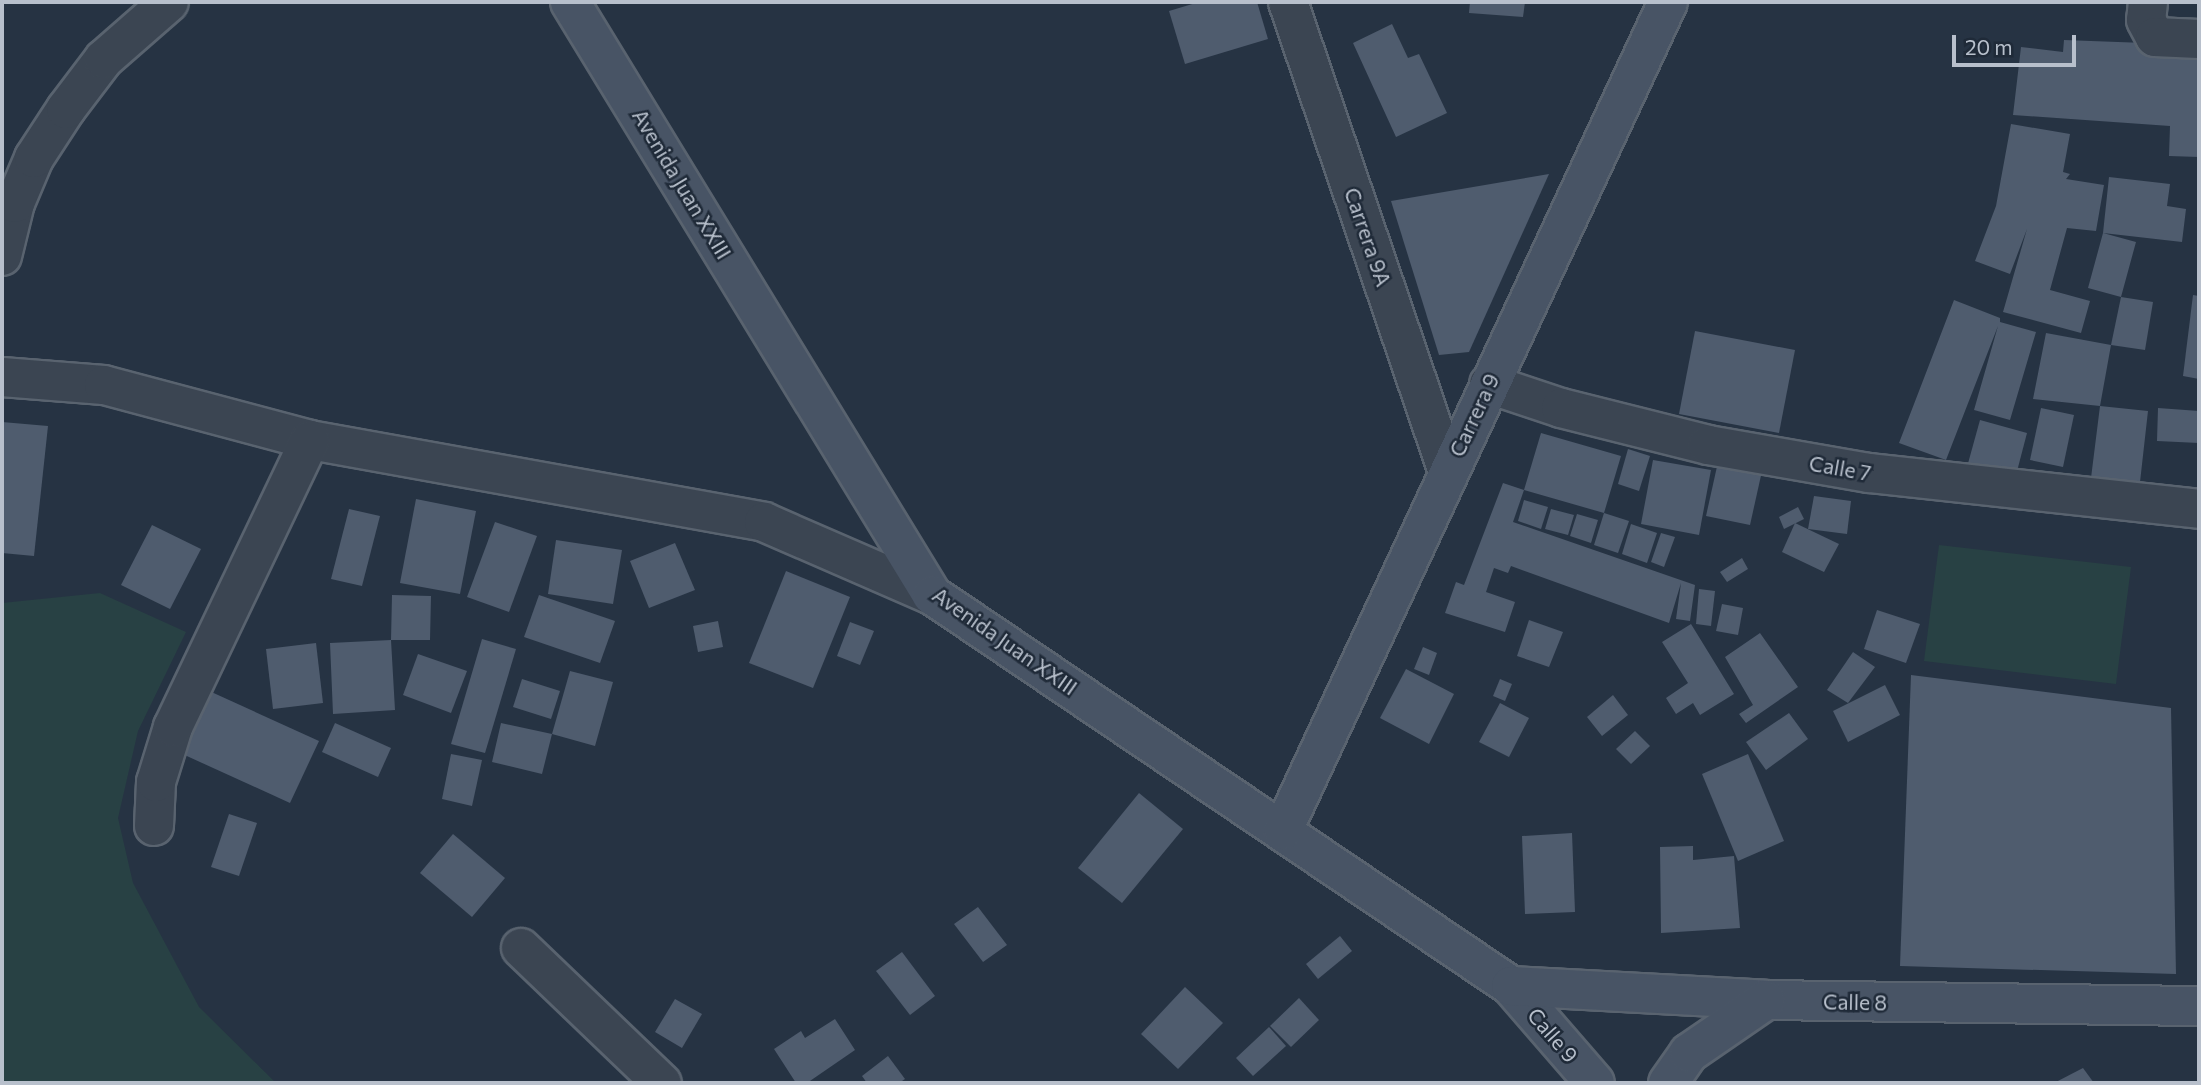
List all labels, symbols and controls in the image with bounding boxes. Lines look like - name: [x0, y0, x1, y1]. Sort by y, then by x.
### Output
- scale bar: [1956, 21, 2080, 65]
- text: 20 m: [1965, 34, 2013, 59]
- street label: Avenida Juan XXIII: [627, 104, 737, 264]
- street label: Carrera 9A: [1339, 184, 1397, 290]
- street label: Carrera 9: [1444, 369, 1504, 461]
- street label: Calle 7: [1807, 450, 1873, 486]
- street label: Avenida Juan XXIII: [928, 582, 1082, 700]
- street label: Calle 8: [1823, 989, 1887, 1015]
- street label: Calle 9: [1523, 1003, 1583, 1067]

